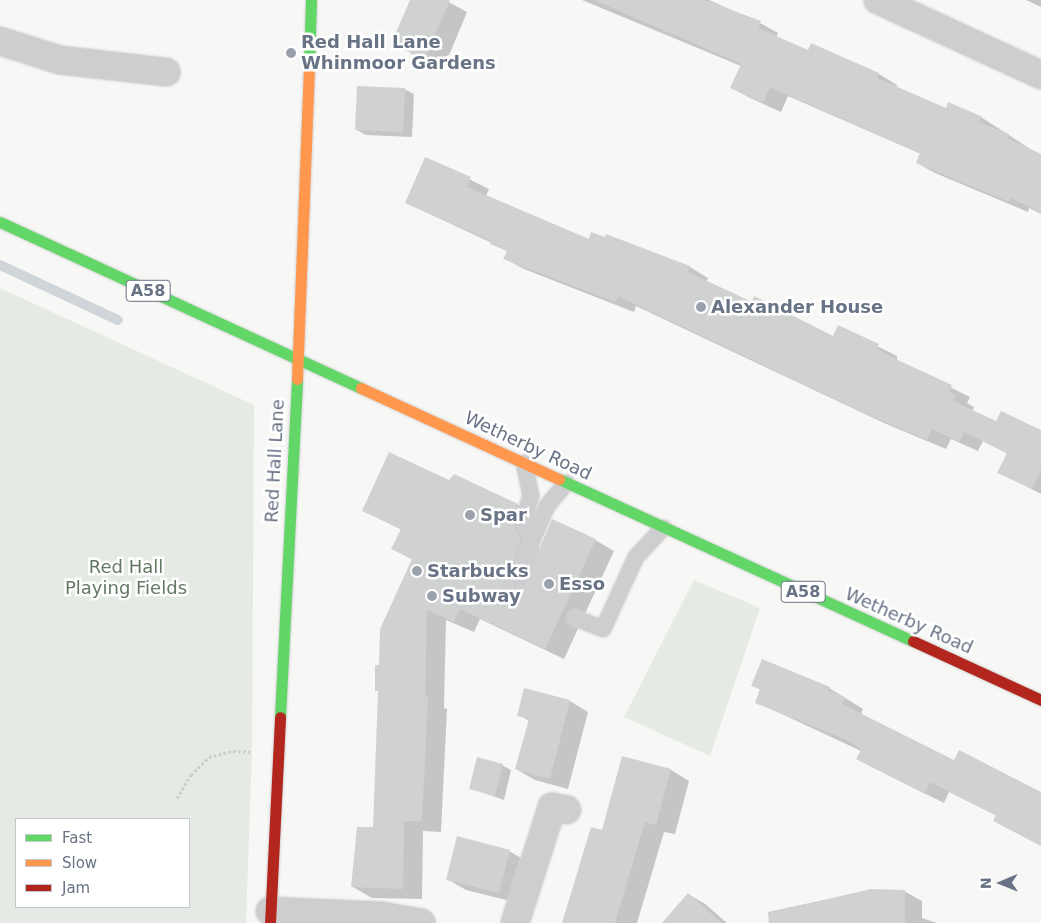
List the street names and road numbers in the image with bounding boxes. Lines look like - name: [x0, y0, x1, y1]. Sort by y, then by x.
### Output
- road number: A58: [126, 278, 170, 304]
- street label: Red Hall Lane: [261, 399, 289, 523]
- street label: Wetherby Road: [461, 407, 595, 485]
- road number: A58: [780, 578, 826, 606]
- street label: Wetherby Road: [842, 583, 976, 659]

